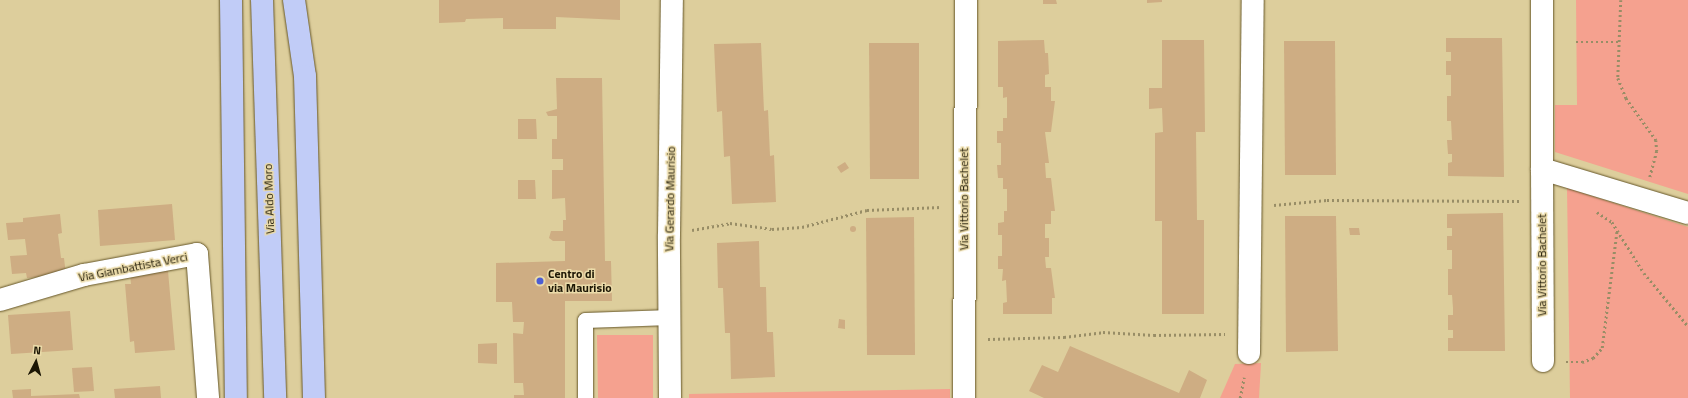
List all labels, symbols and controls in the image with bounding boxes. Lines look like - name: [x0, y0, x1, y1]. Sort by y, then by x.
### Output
- street label: Via Gerardo Maurisio: [662, 146, 678, 252]
- street label: Via Vittorio Bachelet: [957, 148, 971, 250]
- street label: Via Aldo Moro: [261, 164, 277, 234]
- street label: Via Vittorio Bachelet: [1535, 214, 1549, 316]
- street label: Via Giambattista Verci: [77, 249, 189, 285]
- place label: Centro di via Maurisio: [548, 267, 612, 295]
- marker: Centro di via Maurisio: [535, 276, 545, 286]
- north arrow: [16, 342, 56, 382]
- text: N: [33, 342, 42, 358]

